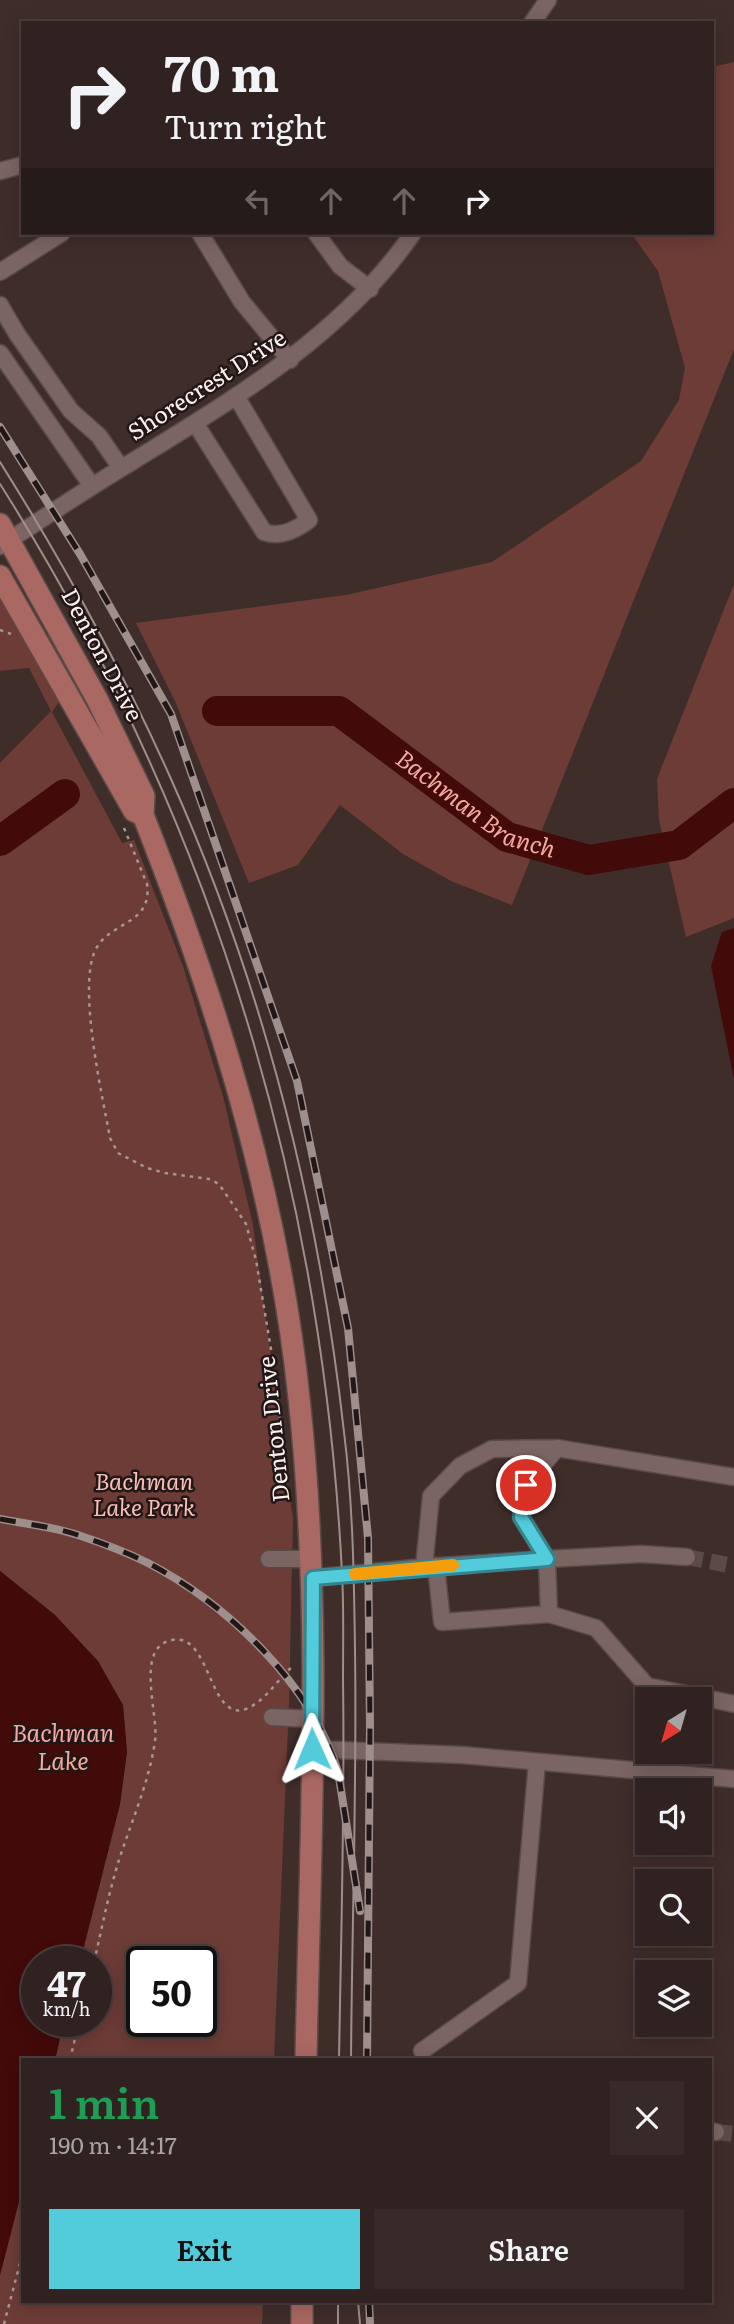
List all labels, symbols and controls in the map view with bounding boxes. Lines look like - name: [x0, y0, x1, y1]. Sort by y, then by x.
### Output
- text: 70 m: [164, 34, 279, 107]
- icon: right: [49, 49, 140, 140]
- text: Turn right: [164, 101, 326, 149]
- icon: left: [239, 182, 277, 220]
- icon: ahead: [312, 182, 350, 220]
- icon: ahead: [385, 182, 423, 220]
- icon: right: [458, 182, 496, 220]
- street label: Shorecrest Drive: [120, 319, 292, 447]
- street label: Denton Drive: [54, 581, 153, 727]
- water label: Bachman Branch: [390, 740, 560, 865]
- street label: Denton Drive: [247, 1355, 297, 1504]
- pin: [496, 1455, 556, 1515]
- park label: Bachman Lake Park: [93, 1463, 196, 1523]
- icon: arrive: [507, 1466, 545, 1504]
- north arrow: [635, 1687, 712, 1764]
- map controls: [635, 1687, 712, 2037]
- position arrow: [275, 1712, 349, 1786]
- water label: Bachman Lake: [12, 1714, 114, 1777]
- button: sound: [635, 1778, 712, 1855]
- button: search: [635, 1869, 712, 1946]
- speed limit sign: 50: [126, 1946, 217, 2037]
- text: 47: [47, 1956, 86, 2008]
- button: layers: [635, 1960, 712, 2037]
- text: km/h: [43, 1995, 90, 2022]
- text: 1 min: [49, 2070, 159, 2132]
- button: close: [610, 2081, 684, 2155]
- text: 190 m · 14:17: [49, 2127, 177, 2161]
- button: Exit: [49, 2209, 360, 2289]
- button: Share: [374, 2209, 684, 2289]

